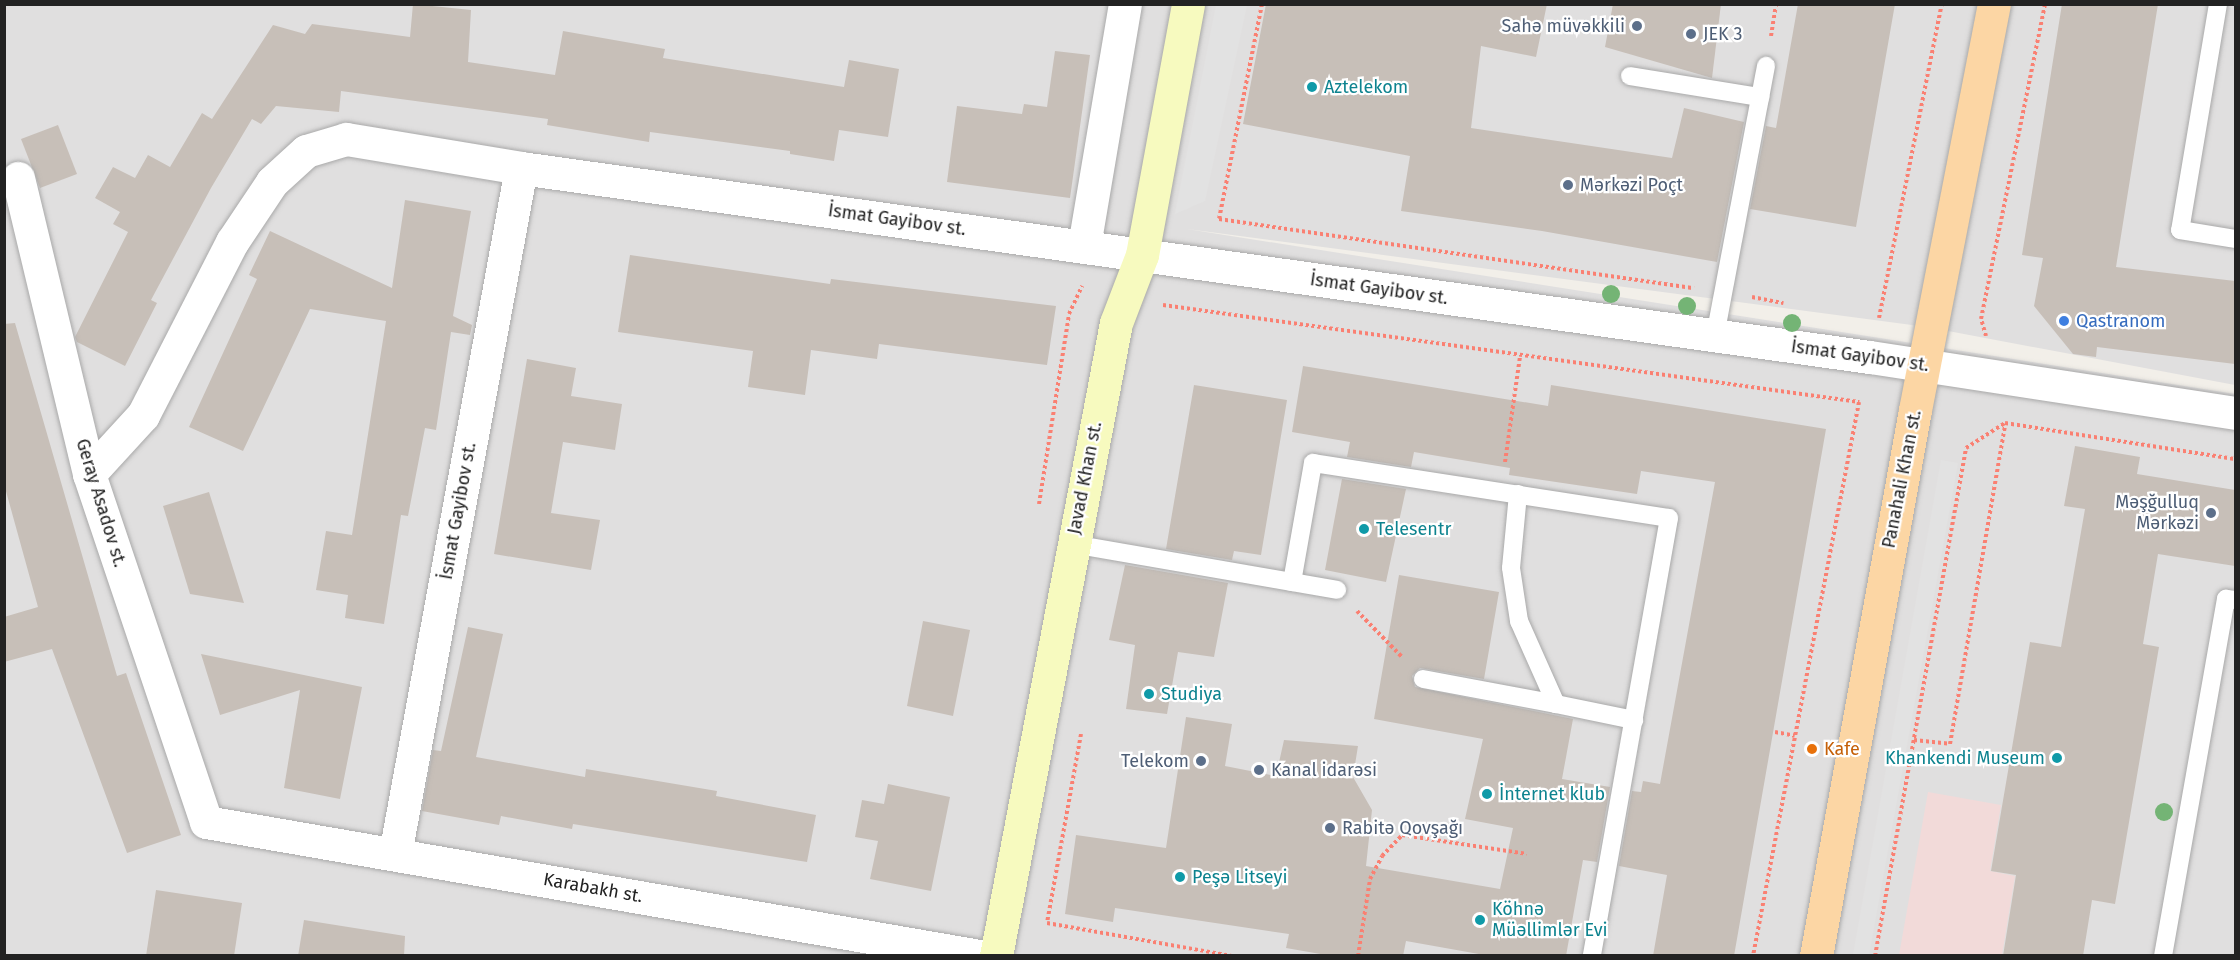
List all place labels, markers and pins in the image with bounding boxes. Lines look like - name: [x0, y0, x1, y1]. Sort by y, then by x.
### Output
- place label: Sahə müvəkkili: [1502, 15, 1625, 37]
- marker: Sahə müvəkkili: [1630, 19, 1644, 33]
- place label: JEK 3: [1703, 23, 1742, 45]
- marker: JEK 3: [1684, 27, 1698, 41]
- place label: Aztelekom: [1324, 76, 1408, 98]
- marker: Aztelekom: [1305, 80, 1319, 94]
- place label: Mərkəzi Poçt: [1580, 174, 1683, 196]
- marker: Mərkəzi Poçt: [1561, 178, 1575, 192]
- place label: Qastranom: [2076, 310, 2165, 332]
- marker: Qastranom: [2057, 314, 2071, 328]
- place label: Məşğulluq Mərkəzi: [2115, 492, 2199, 534]
- marker: Məşğulluq Mərkəzi: [2204, 506, 2218, 520]
- place label: Telesentr: [1376, 518, 1451, 540]
- marker: Telesentr: [1357, 522, 1371, 536]
- place label: Studiya: [1161, 683, 1222, 705]
- marker: Studiya: [1142, 687, 1156, 701]
- place label: Kafe: [1824, 738, 1860, 760]
- marker: Kafe: [1805, 742, 1819, 756]
- place label: Khankendi Museum: [1885, 747, 2045, 769]
- place label: Telekom: [1121, 750, 1189, 772]
- marker: Khankendi Museum: [2050, 751, 2064, 765]
- marker: Telekom: [1194, 754, 1208, 768]
- place label: Kanal idarəsi: [1271, 759, 1377, 781]
- marker: Kanal idarəsi: [1252, 763, 1266, 777]
- place label: İnternet klub: [1499, 783, 1605, 805]
- marker: İnternet klub: [1480, 787, 1494, 801]
- place label: Rabitə Qovşağı: [1342, 817, 1463, 839]
- marker: Rabitə Qovşağı: [1323, 821, 1337, 835]
- place label: Peşə Litseyi: [1192, 866, 1287, 888]
- marker: Peşə Litseyi: [1173, 870, 1187, 884]
- place label: Köhnə Müəllimlər Evi: [1492, 899, 1608, 942]
- marker: Köhnə Müəllimlər Evi: [1473, 913, 1487, 927]

